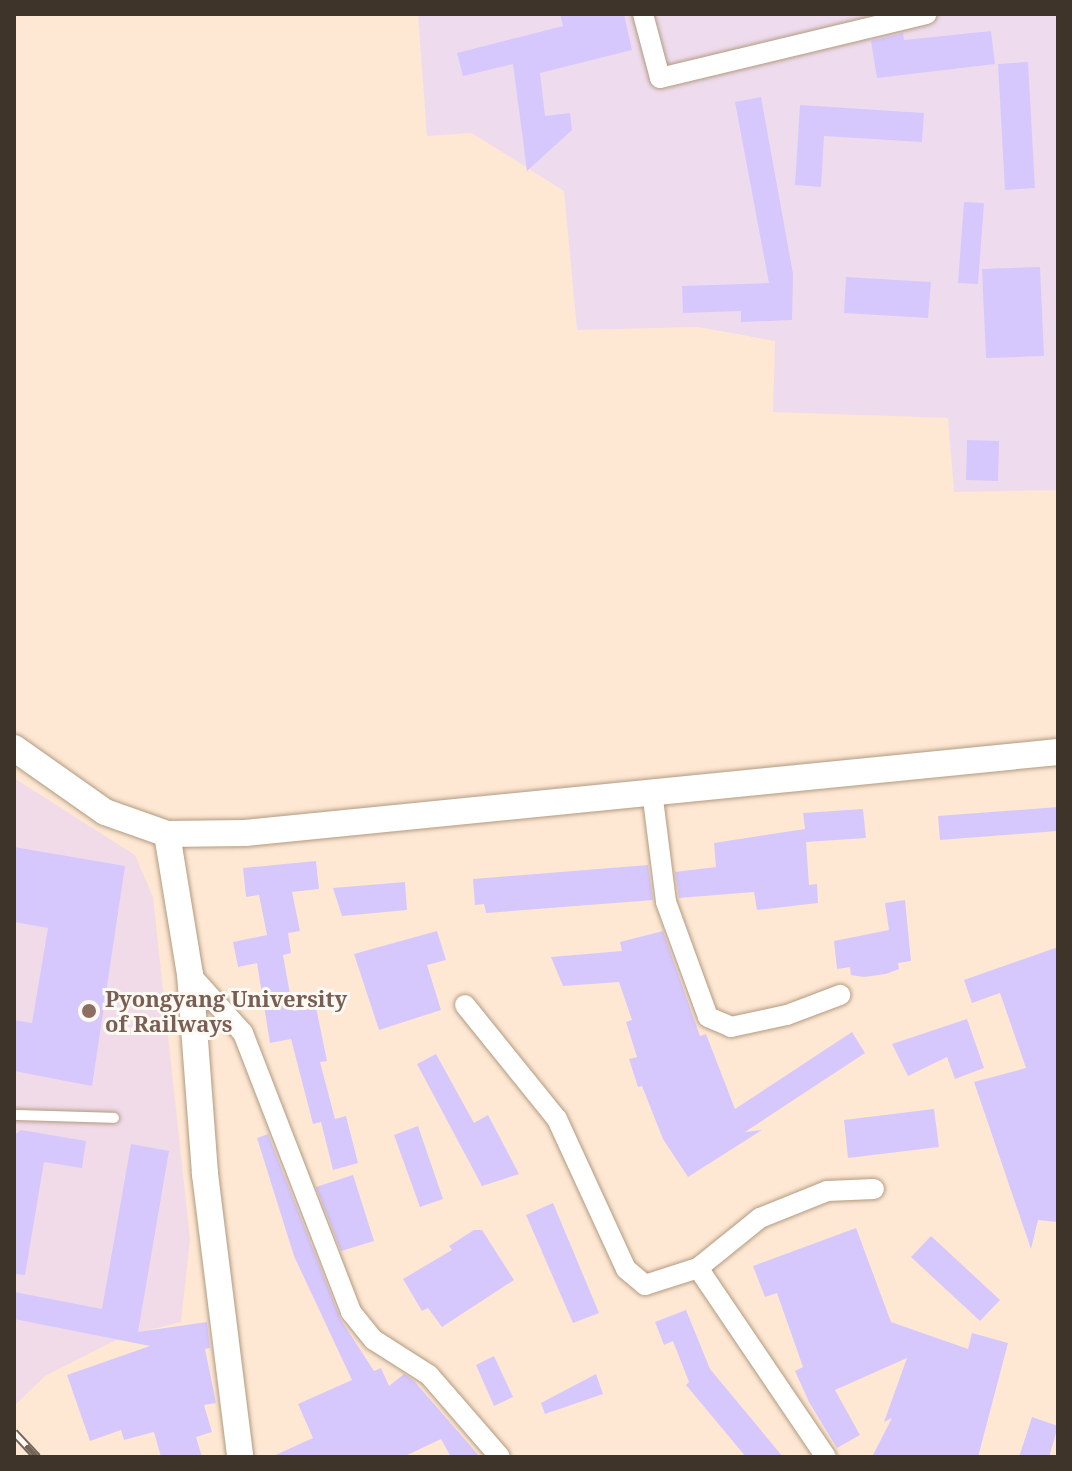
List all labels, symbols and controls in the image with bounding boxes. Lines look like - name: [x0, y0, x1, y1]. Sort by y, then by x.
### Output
- place label: Pyongyang University of Railways: [105, 985, 347, 1036]
- marker: Pyongyang University of Railways: [80, 1002, 98, 1020]

